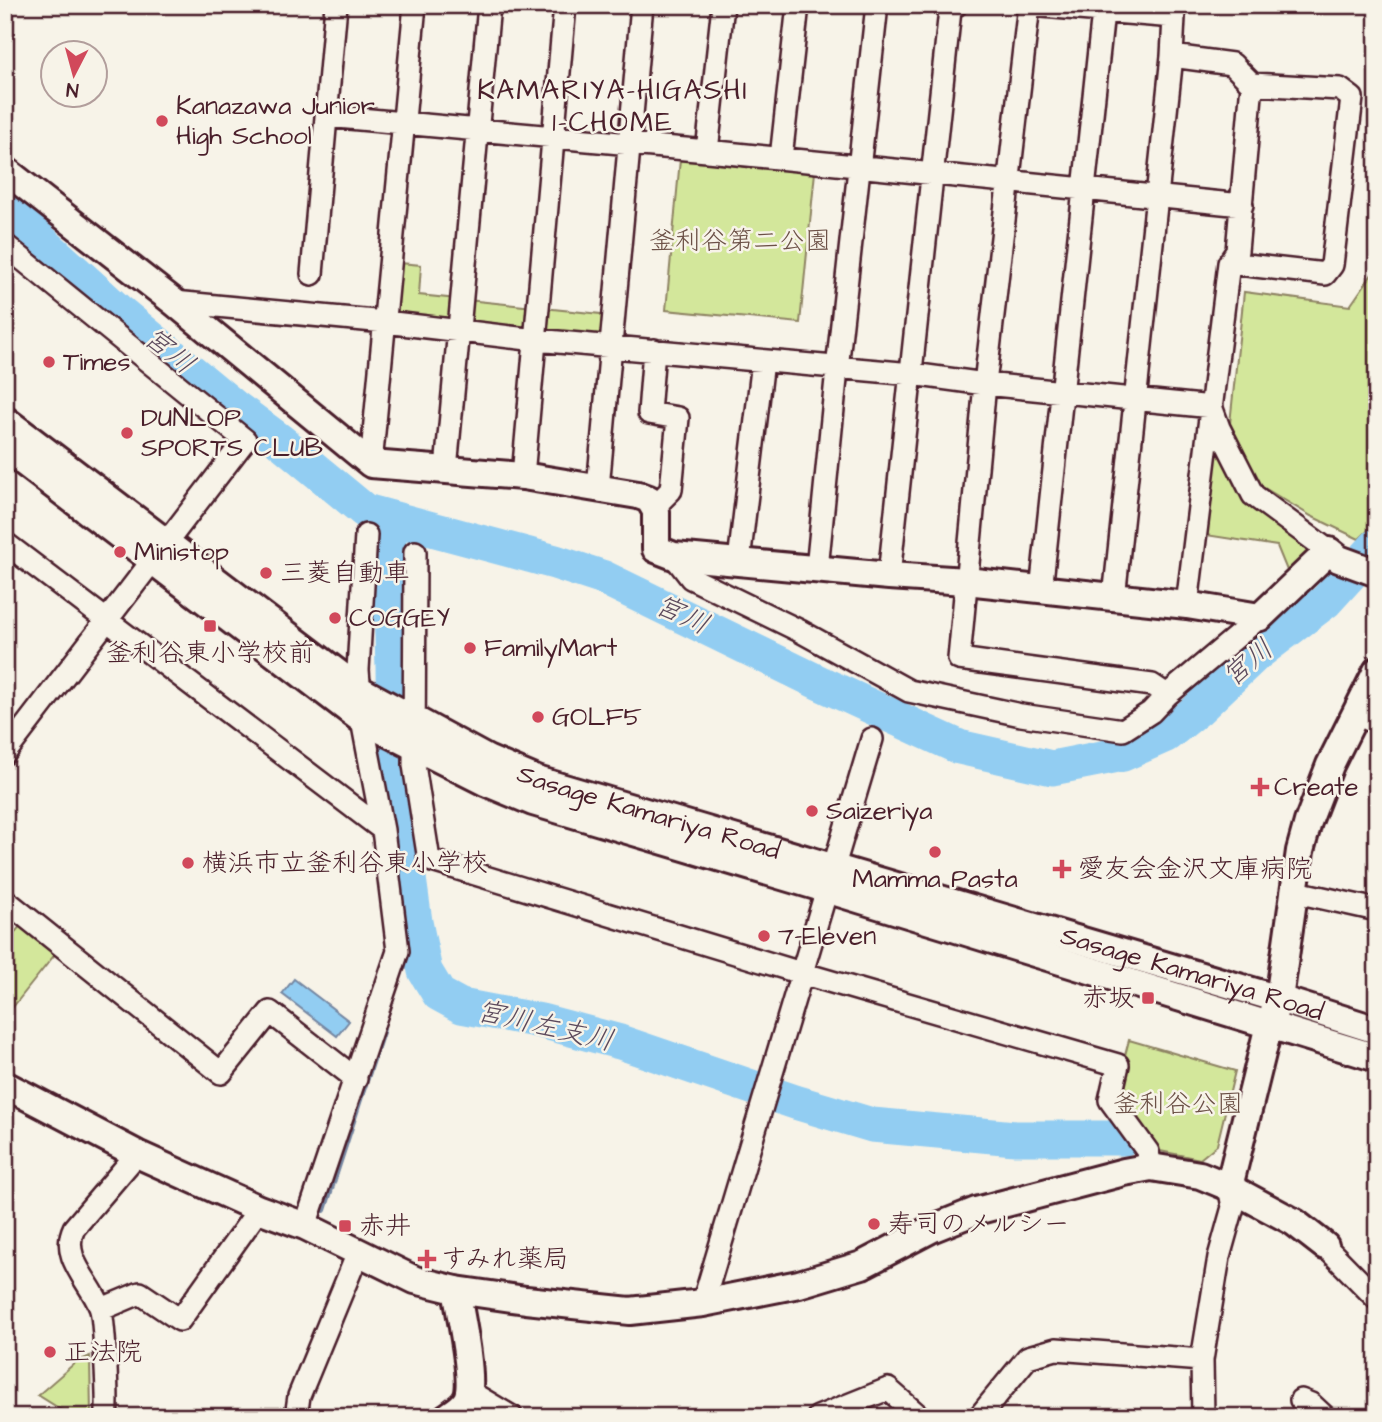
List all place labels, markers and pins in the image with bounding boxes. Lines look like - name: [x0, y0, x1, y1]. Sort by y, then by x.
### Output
- place label: Kanazawa Junior High School: [176, 88, 375, 156]
- marker: Kanazawa Junior High School: [154, 113, 170, 129]
- place label: Times: [63, 344, 131, 380]
- marker: Times: [41, 354, 57, 370]
- place label: DUNLOP SPORTS CLUB: [141, 400, 323, 466]
- marker: DUNLOP SPORTS CLUB: [119, 425, 135, 441]
- place label: Ministop: [134, 534, 229, 570]
- marker: Ministop: [112, 544, 128, 560]
- place label: 三菱自動車: [280, 555, 410, 591]
- marker: 三菱自動車: [258, 565, 274, 581]
- place label: COGGEY: [349, 600, 450, 636]
- marker: COGGEY: [327, 610, 343, 626]
- marker: 釜利谷東小学校前: [202, 618, 218, 634]
- place label: FamilyMart: [484, 630, 618, 668]
- place label: 釜利谷東小学校前: [106, 635, 314, 671]
- marker: FamilyMart: [462, 640, 478, 656]
- place label: GOLF5: [552, 699, 642, 735]
- marker: GOLF5: [530, 709, 546, 725]
- place label: Create: [1274, 769, 1359, 805]
- marker: Create: [1252, 779, 1268, 795]
- place label: Saizeriya: [826, 793, 933, 831]
- marker: Saizeriya: [804, 803, 820, 819]
- marker: Mamma Pasta: [927, 844, 943, 860]
- place label: 横浜市立釜利谷東小学校: [202, 845, 488, 881]
- place label: 愛友会金沢文庫病院: [1078, 851, 1312, 887]
- marker: 横浜市立釜利谷東小学校: [180, 855, 196, 871]
- marker: 愛友会金沢文庫病院: [1052, 859, 1072, 879]
- place label: Mamma Pasta: [852, 861, 1018, 897]
- place label: 7-Eleven: [778, 918, 876, 954]
- marker: 7-Eleven: [756, 928, 772, 944]
- place label: 赤坂: [1082, 980, 1134, 1016]
- marker: 赤坂: [1140, 990, 1156, 1006]
- place label: 寿司のメルシー: [888, 1206, 1069, 1242]
- place label: 赤井: [359, 1208, 411, 1244]
- marker: 寿司のメルシー: [866, 1216, 882, 1232]
- marker: 赤井: [337, 1218, 353, 1234]
- place label: すみれ薬局: [441, 1241, 569, 1277]
- marker: すみれ薬局: [419, 1251, 435, 1267]
- place label: 正法院: [64, 1334, 142, 1370]
- marker: 正法院: [42, 1344, 58, 1360]

